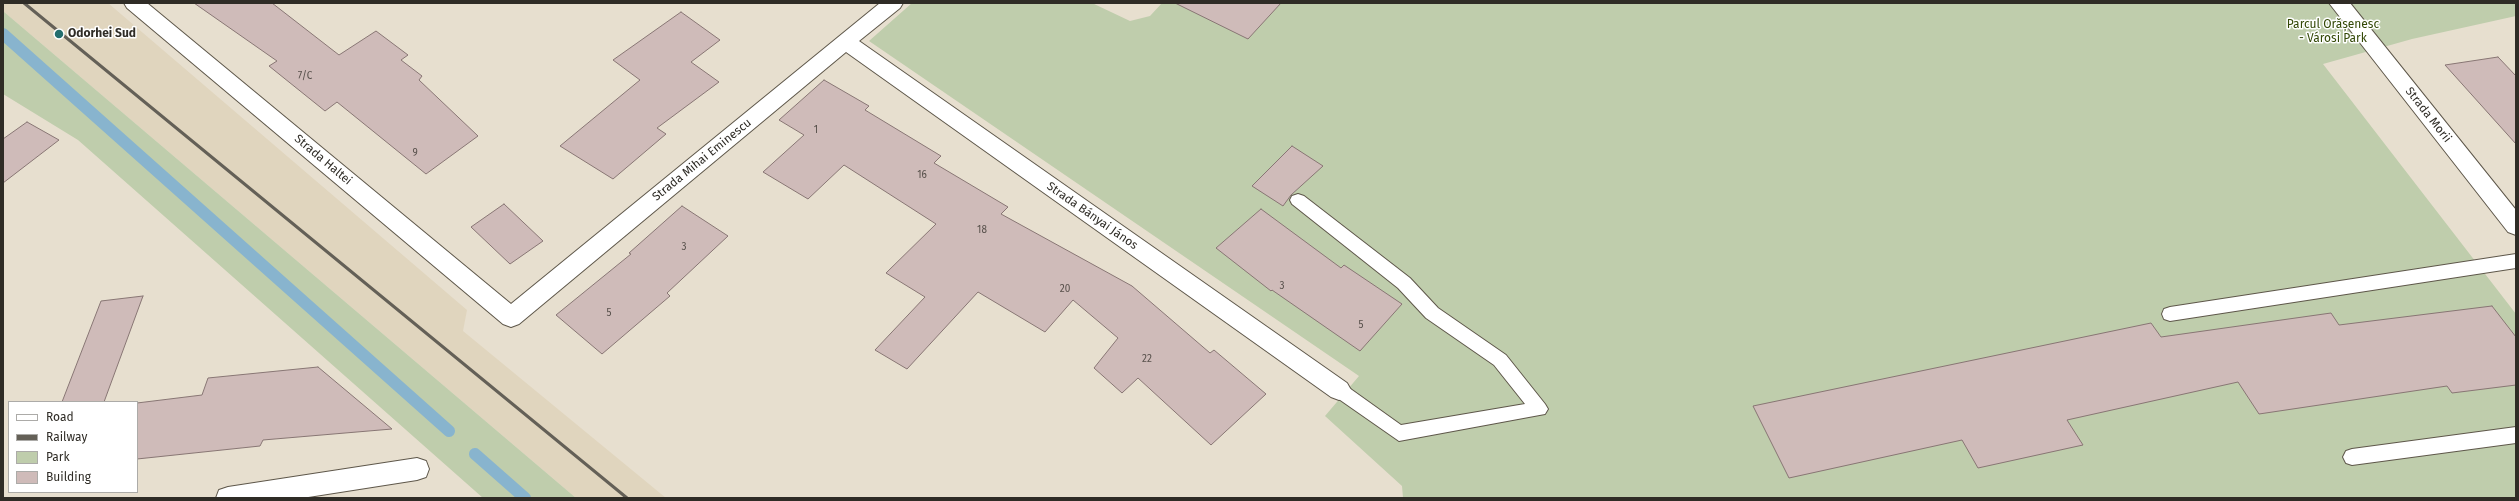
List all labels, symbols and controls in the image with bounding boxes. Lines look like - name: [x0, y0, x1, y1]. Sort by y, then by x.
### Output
- park label: Parcul Orășenesc - Városi Park: [2287, 18, 2379, 46]
- place label: Odorhei Sud: [68, 27, 136, 41]
- marker: Odorhei Sud: [53, 28, 65, 40]
- house number: 7/C: [298, 70, 312, 82]
- street label: Strada Morii: [2402, 84, 2454, 146]
- street label: Strada Mihai Eminescu: [650, 116, 754, 204]
- house number: 1: [814, 124, 818, 136]
- street label: Strada Haltei: [291, 132, 355, 188]
- house number: 9: [412, 147, 418, 159]
- house number: 16: [917, 169, 927, 181]
- street label: Strada Bányai János: [1044, 179, 1140, 253]
- house number: 18: [977, 224, 987, 236]
- house number: 3: [682, 241, 686, 253]
- house number: 3: [1280, 280, 1284, 292]
- house number: 20: [1060, 283, 1070, 295]
- house number: 5: [606, 307, 612, 319]
- house number: 5: [1358, 319, 1364, 331]
- house number: 22: [1142, 353, 1152, 365]
- legend: [8, 401, 138, 493]
- text: Road: [46, 410, 74, 424]
- text: Railway: [46, 430, 87, 444]
- text: Park: [46, 450, 70, 464]
- text: Building: [46, 470, 91, 484]

